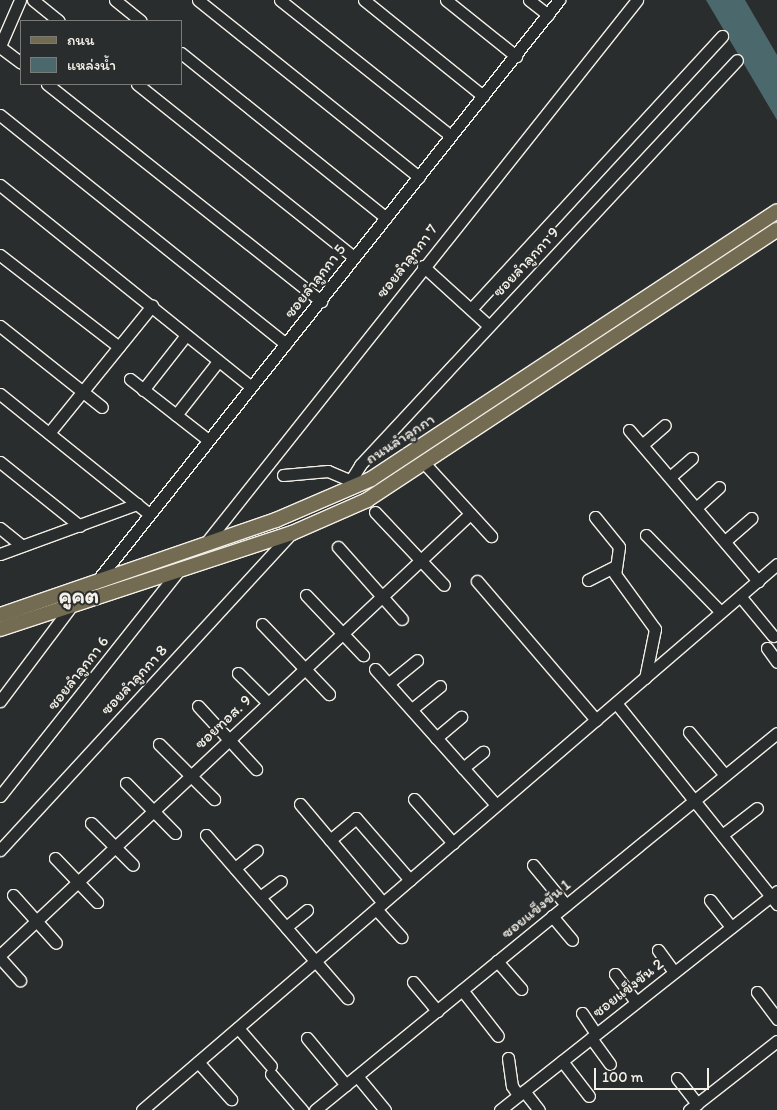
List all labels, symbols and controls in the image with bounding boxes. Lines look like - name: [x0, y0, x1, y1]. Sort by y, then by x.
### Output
- legend: [20, 20, 182, 85]
- text: ถนน: [67, 31, 95, 49]
- text: แหล่งน้ำ: [67, 56, 116, 74]
- street label: ซอยลำลูกกา 7: [372, 220, 442, 302]
- street label: ซอยลำลูกกา 9: [489, 223, 563, 301]
- street label: ซอยลำลูกกา 5: [280, 240, 350, 322]
- street label: ถนนลำลูกกา: [362, 410, 438, 468]
- district label: คูคต: [59, 583, 99, 609]
- street label: ซอยลำลูกกา 6: [43, 632, 113, 714]
- street label: ซอยลำลูกกา 8: [97, 641, 171, 719]
- street label: ซอยทอส. 9: [191, 691, 255, 753]
- street label: ซอยแข็งขัน 1: [497, 875, 575, 943]
- street label: ซอยแข็งขัน 2: [589, 954, 667, 1022]
- scale bar: [597, 1058, 712, 1090]
- text: 100 m: [602, 1068, 643, 1086]

